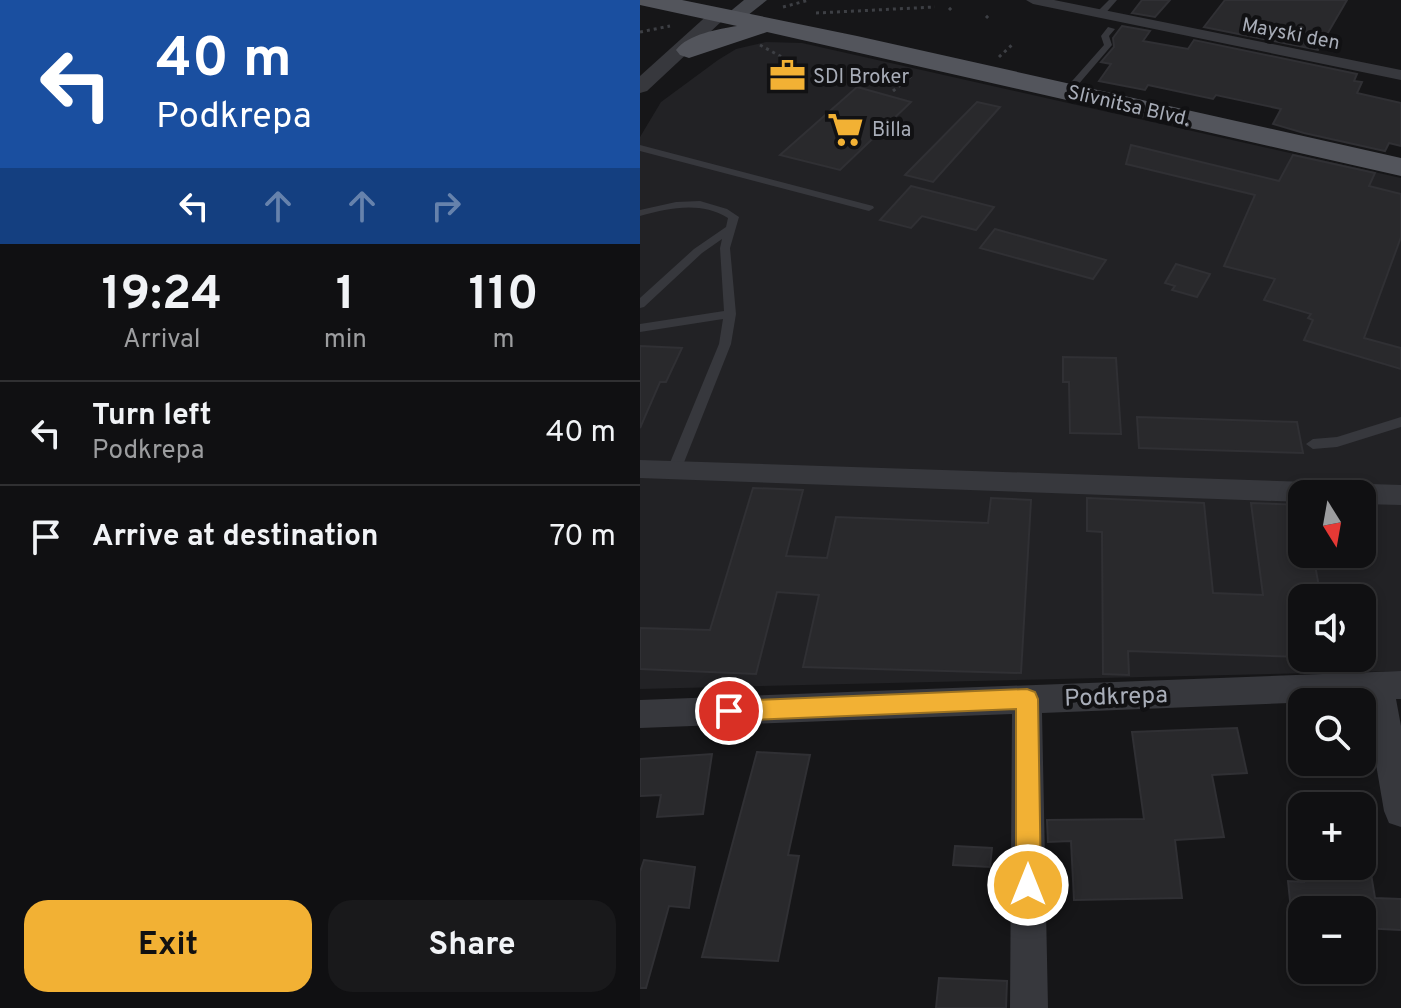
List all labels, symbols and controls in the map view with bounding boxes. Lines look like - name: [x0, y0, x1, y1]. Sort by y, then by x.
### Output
- street label: Mayski den: [1239, 13, 1342, 57]
- text: 40 m: [156, 26, 292, 96]
- icon: left: [24, 32, 128, 136]
- office icon: SDI Broker: [768, 57, 806, 95]
- place label: SDI Broker: [813, 65, 909, 91]
- street label: Slivnitsa Blvd.: [1065, 80, 1192, 134]
- text: Podkrepa: [156, 95, 312, 141]
- supermarket icon: Billa: [827, 110, 865, 148]
- place label: Billa: [872, 118, 911, 144]
- icon: left: [172, 184, 216, 228]
- icon: ahead: [256, 184, 300, 228]
- icon: ahead: [340, 184, 384, 228]
- icon: right: [424, 184, 468, 228]
- text: 19:24: [102, 266, 222, 326]
- text: 1: [336, 266, 355, 326]
- text: 110: [468, 266, 538, 326]
- text: Arrival: [123, 324, 201, 357]
- text: min: [324, 324, 367, 357]
- text: m: [492, 324, 514, 357]
- text: Turn left: [92, 398, 212, 435]
- icon: left: [24, 411, 68, 455]
- text: 40 m: [546, 415, 616, 452]
- text: Podkrepa: [92, 435, 204, 468]
- north arrow: [1288, 480, 1376, 568]
- map controls: [1288, 480, 1376, 984]
- icon: arrive: [24, 515, 68, 559]
- text: Arrive at destination: [92, 519, 378, 556]
- text: 70 m: [550, 519, 616, 556]
- button: sound: [1288, 584, 1376, 672]
- pin: [695, 677, 763, 745]
- street label: Podkrepa: [1064, 681, 1168, 715]
- button: search: [1288, 688, 1376, 776]
- icon: arrive: [707, 689, 751, 733]
- button: +: [1288, 792, 1376, 880]
- position arrow: [986, 843, 1070, 927]
- button: −: [1288, 896, 1376, 984]
- button: Exit: [24, 900, 312, 992]
- button: Share: [328, 900, 616, 992]

